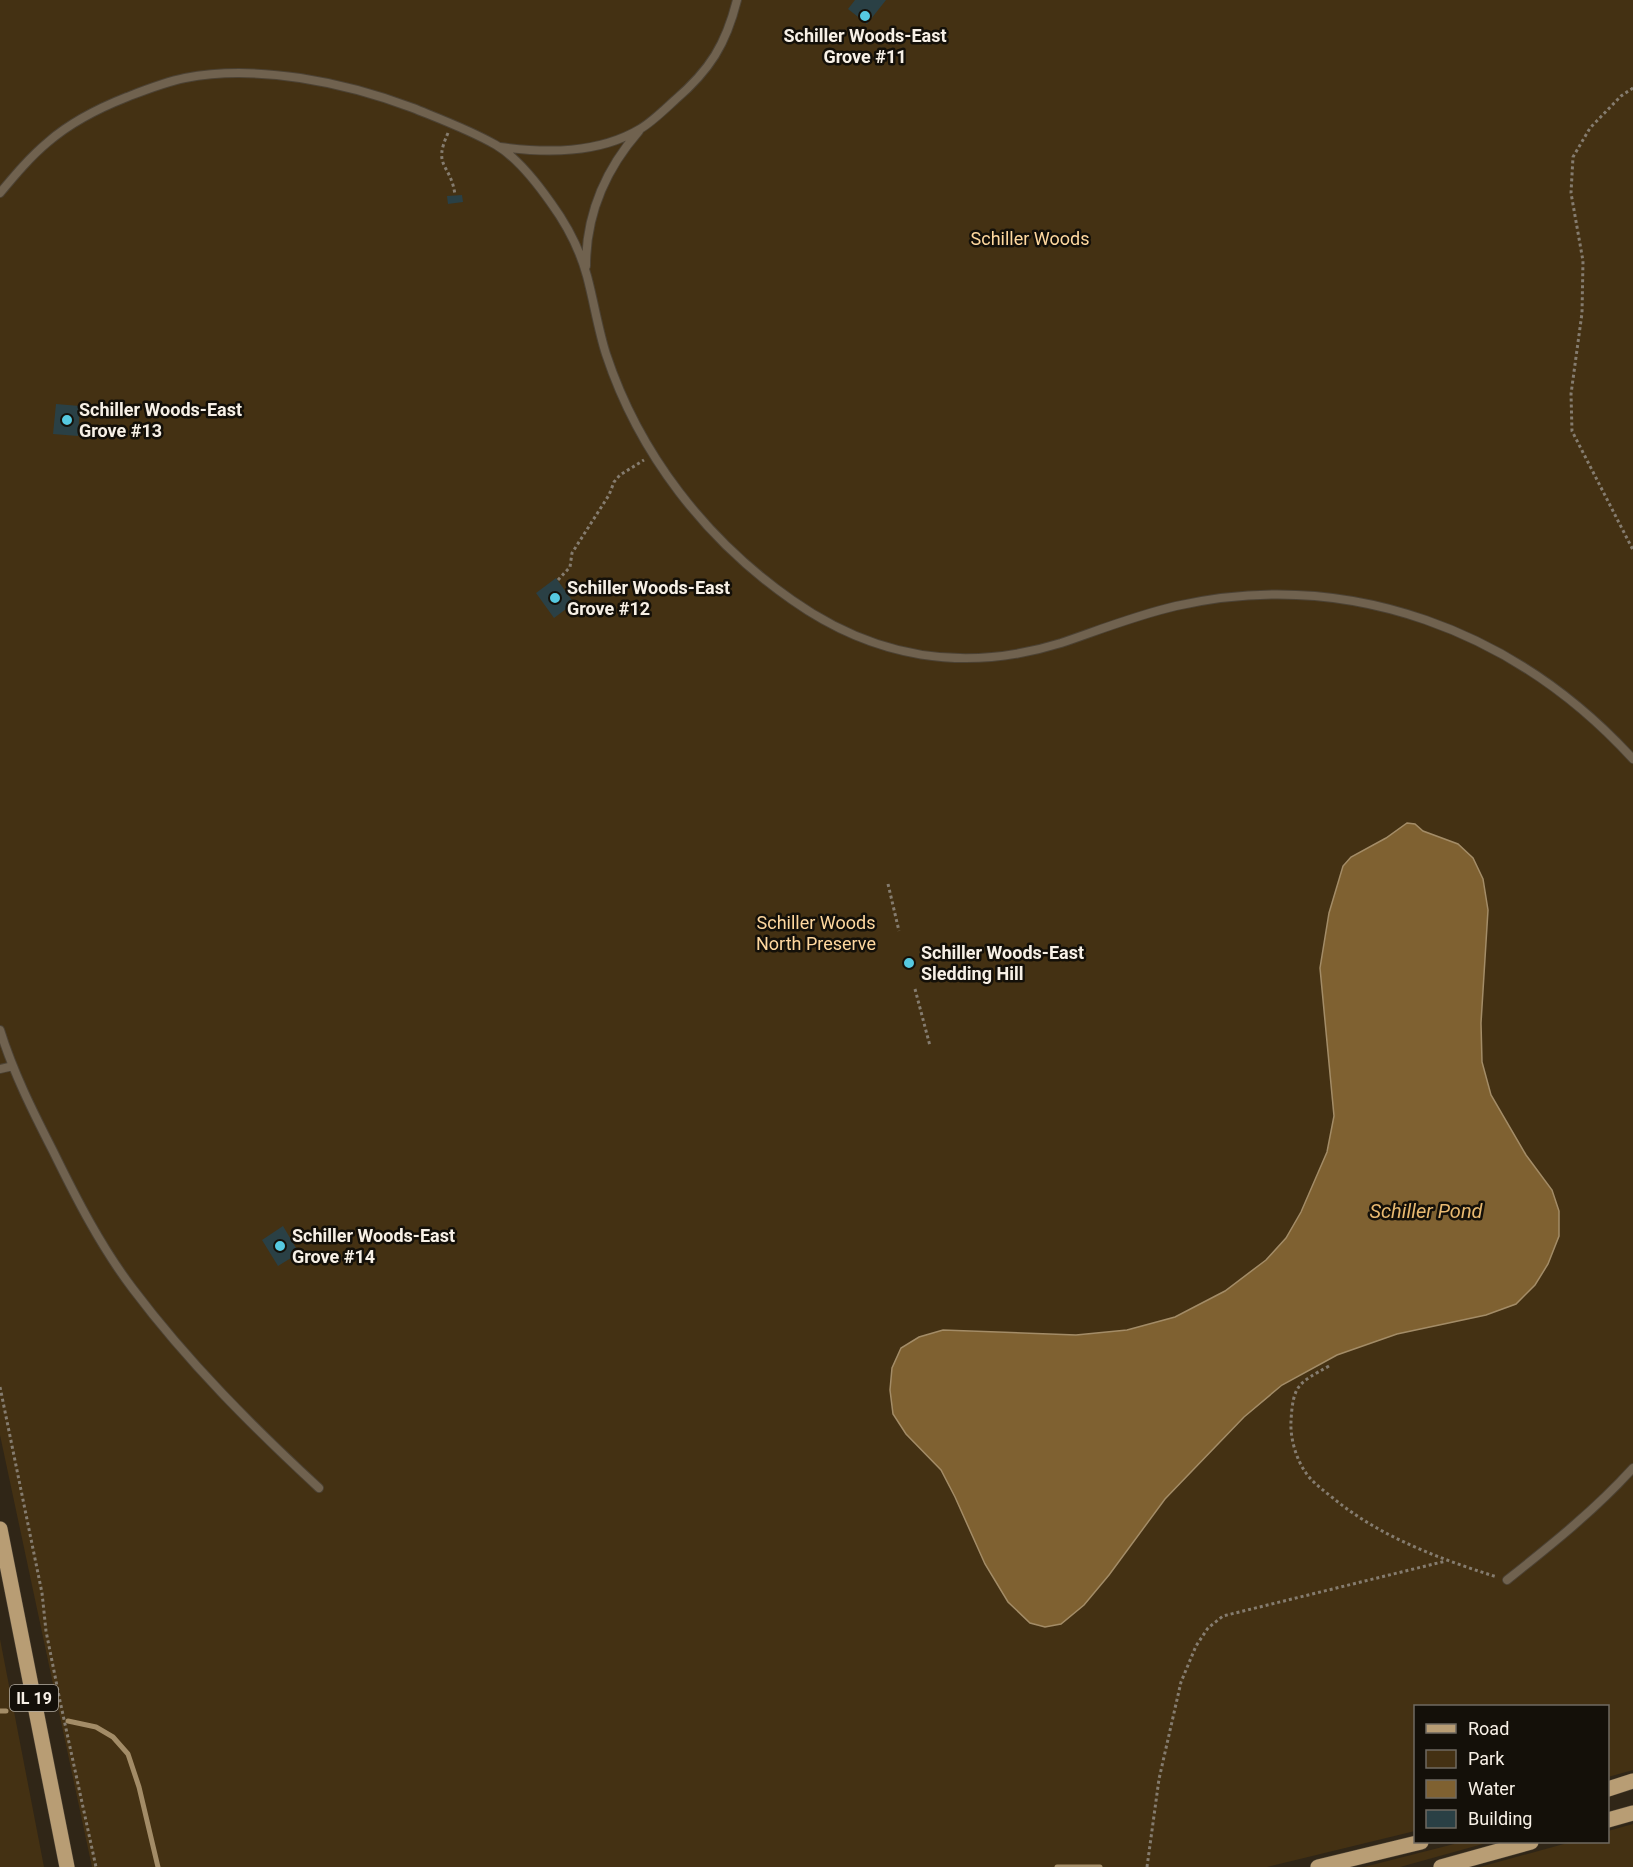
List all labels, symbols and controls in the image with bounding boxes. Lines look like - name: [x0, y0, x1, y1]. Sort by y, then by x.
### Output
- marker: Schiller Woods-East Grove #11: [858, 9, 872, 23]
- place label: Schiller Woods-East Grove #11: [784, 25, 946, 67]
- park label: Schiller Woods: [971, 228, 1089, 249]
- place label: Schiller Woods-East Grove #13: [79, 399, 242, 441]
- marker: Schiller Woods-East Grove #13: [60, 413, 74, 427]
- place label: Schiller Woods-East Grove #12: [567, 577, 730, 619]
- marker: Schiller Woods-East Grove #12: [548, 591, 562, 605]
- park label: Schiller Woods North Preserve: [756, 912, 876, 954]
- place label: Schiller Woods-East Sledding Hill: [921, 942, 1084, 984]
- marker: Schiller Woods-East Sledding Hill: [902, 956, 916, 970]
- water label: Schiller Pond: [1369, 1199, 1484, 1223]
- place label: Schiller Woods-East Grove #14: [292, 1225, 455, 1267]
- marker: Schiller Woods-East Grove #14: [273, 1239, 287, 1253]
- road number: IL 19: [10, 1685, 58, 1711]
- legend: [1414, 1705, 1609, 1843]
- text: Road: [1468, 1718, 1509, 1739]
- text: Park: [1468, 1748, 1505, 1769]
- text: Water: [1468, 1778, 1515, 1799]
- text: Building: [1468, 1808, 1532, 1829]

